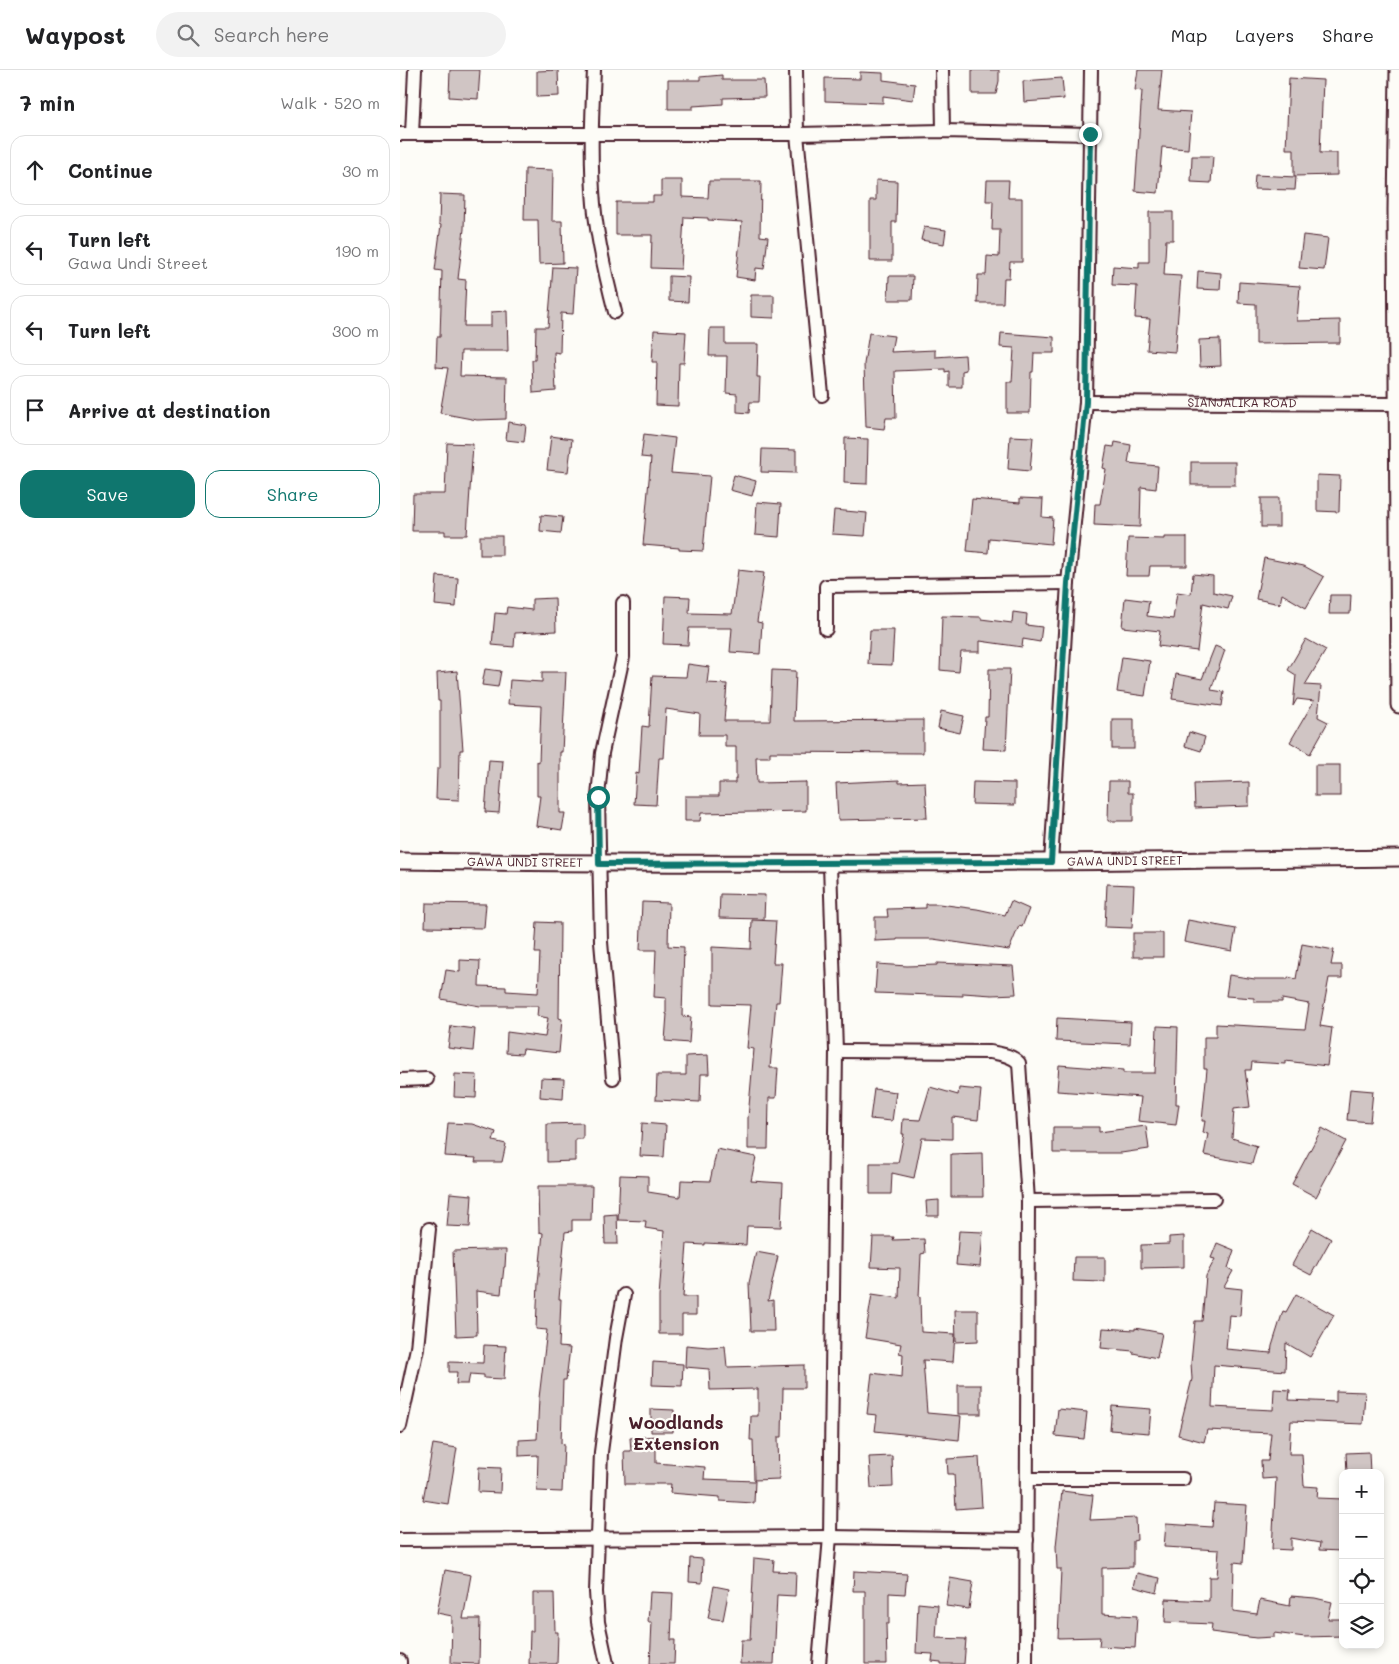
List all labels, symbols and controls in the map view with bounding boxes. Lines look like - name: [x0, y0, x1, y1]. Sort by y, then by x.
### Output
- search box: [156, 12, 506, 57]
- text: Waypost: [25, 19, 126, 50]
- icon: search: [174, 21, 202, 49]
- text: Search here: [214, 22, 329, 47]
- text: Map: [1171, 23, 1207, 47]
- text: Layers: [1235, 23, 1294, 47]
- text: Share: [1322, 23, 1374, 47]
- text: 7 min: [20, 89, 75, 116]
- text: Walk · 520 m: [280, 92, 380, 113]
- route end: [1079, 123, 1102, 146]
- icon: ahead: [21, 156, 49, 184]
- text: Continue: [68, 158, 153, 183]
- text: 30 m: [342, 160, 379, 181]
- text: Turn left: [68, 227, 151, 252]
- icon: left: [21, 236, 49, 264]
- text: 190 m: [335, 240, 379, 261]
- text: Gawa Undi Street: [68, 252, 208, 273]
- icon: left: [21, 316, 49, 344]
- text: Turn left: [68, 318, 151, 343]
- text: 300 m: [332, 320, 379, 341]
- street label: SIANJALIKA ROAD: [1187, 394, 1297, 410]
- icon: arrive: [21, 396, 49, 424]
- text: Arrive at destination: [68, 398, 271, 423]
- button: Save: [20, 470, 195, 518]
- button: Share: [205, 470, 380, 518]
- route start: [587, 786, 610, 809]
- street label: GAWA UNDI STREET: [1067, 852, 1183, 869]
- street label: GAWA UNDI STREET: [467, 853, 583, 870]
- district label: Woodlands Extension: [628, 1410, 724, 1455]
- map controls: [1339, 1469, 1384, 1649]
- button: +: [1339, 1469, 1384, 1514]
- button: −: [1339, 1514, 1384, 1559]
- button: locate: [1339, 1559, 1384, 1604]
- button: layers: [1339, 1604, 1384, 1649]

